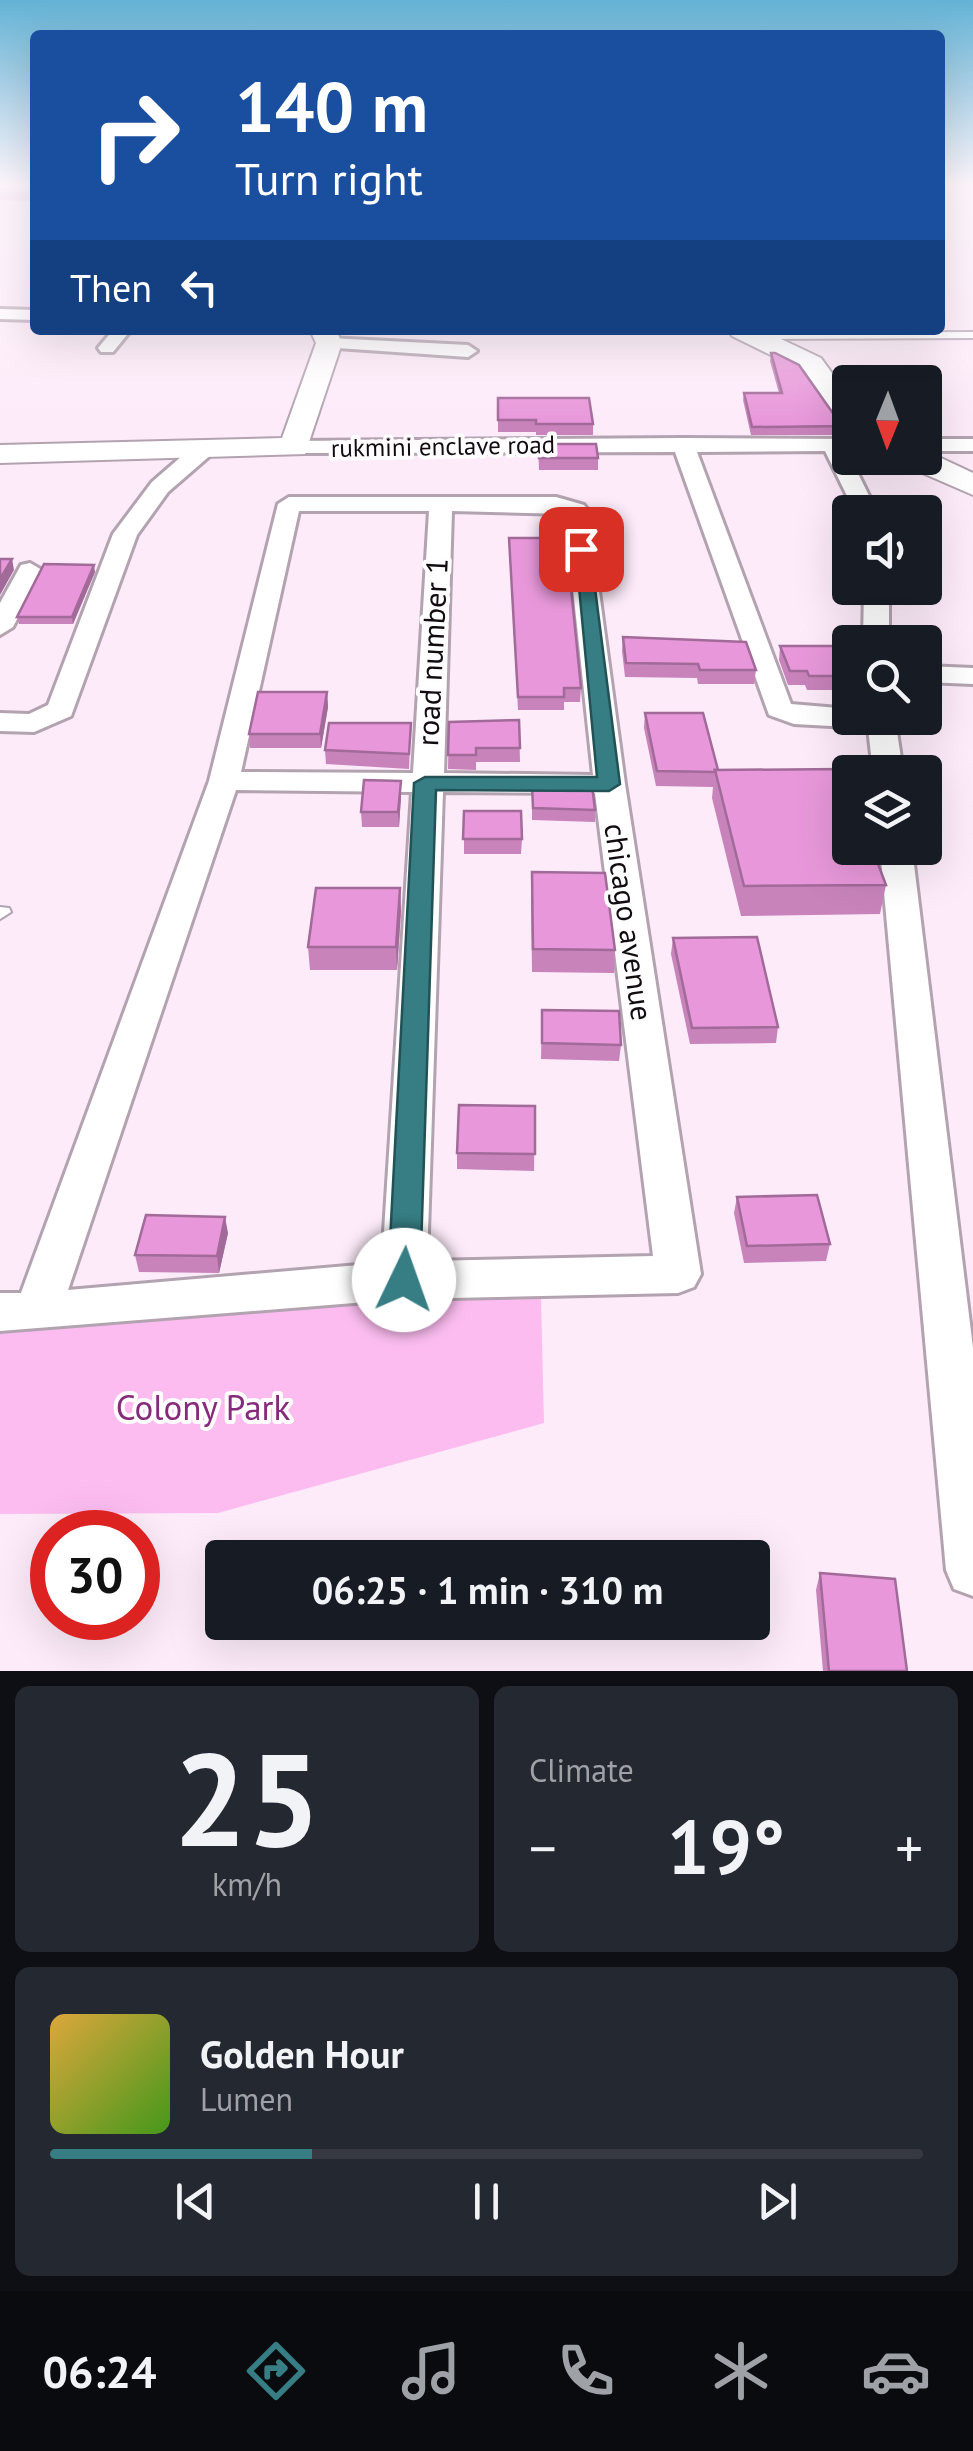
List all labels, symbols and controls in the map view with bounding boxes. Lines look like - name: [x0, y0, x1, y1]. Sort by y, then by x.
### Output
- text: 140 m: [235, 61, 428, 151]
- icon: right: [70, 70, 200, 200]
- text: Turn right: [235, 149, 423, 207]
- icon: left: [172, 260, 227, 315]
- text: Then: [70, 263, 152, 312]
- north arrow: [832, 365, 942, 475]
- map controls: [832, 365, 942, 865]
- street label: rukmini enclave road: [331, 428, 555, 464]
- button: sound: [832, 495, 942, 605]
- pin: [539, 507, 624, 592]
- icon: arrive: [554, 522, 609, 577]
- street label: road number 1: [407, 557, 456, 747]
- button: search: [832, 625, 942, 735]
- button: layers: [832, 755, 942, 865]
- street label: chicago avenue: [596, 821, 663, 1023]
- position arrow: [352, 1228, 456, 1332]
- park label: Colony Park: [116, 1384, 290, 1430]
- speed limit sign: 30: [30, 1510, 160, 1640]
- text: 06:25 · 1 min · 310 m: [312, 1565, 663, 1614]
- text: 25: [173, 1714, 321, 1882]
- text: Climate: [529, 1749, 634, 1791]
- text: 19°: [667, 1798, 785, 1895]
- text: −: [529, 1812, 557, 1883]
- text: +: [895, 1812, 923, 1883]
- text: km/h: [212, 1863, 282, 1905]
- text: Golden Hour: [200, 2029, 404, 2078]
- text: Lumen: [200, 2078, 293, 2120]
- icon: previous: [168, 2174, 223, 2229]
- icon: pause: [459, 2174, 514, 2229]
- icon: next: [750, 2174, 805, 2229]
- icon: directions: [241, 2336, 311, 2406]
- icon: music: [396, 2336, 466, 2406]
- icon: phone: [551, 2336, 621, 2406]
- icon: climate: [706, 2336, 776, 2406]
- icon: car: [861, 2336, 931, 2406]
- text: 06:24: [42, 2342, 157, 2400]

